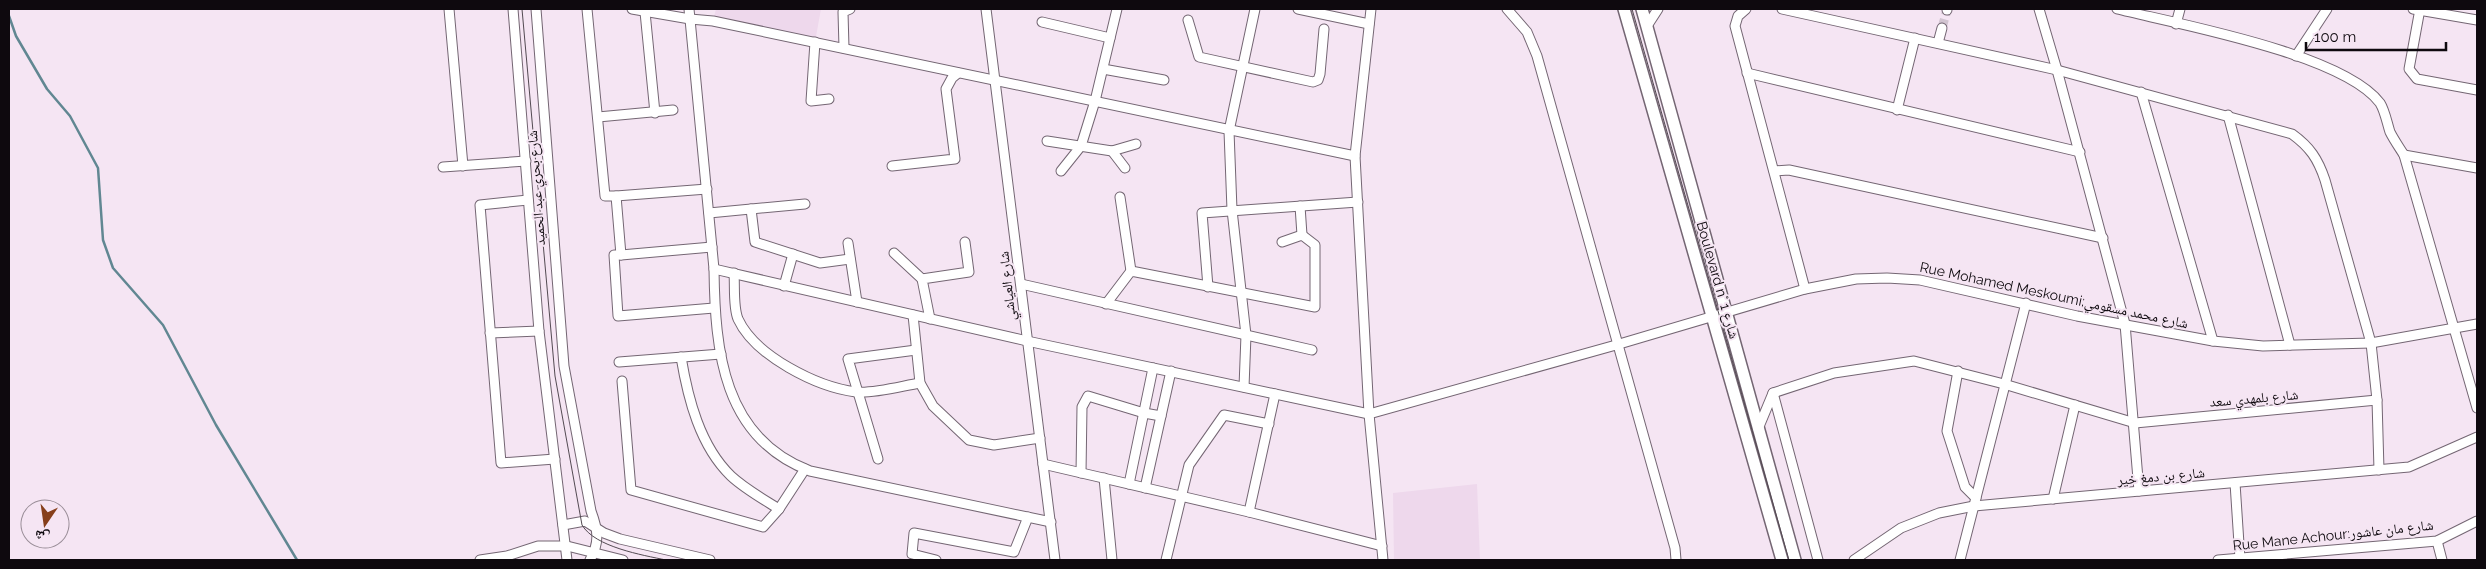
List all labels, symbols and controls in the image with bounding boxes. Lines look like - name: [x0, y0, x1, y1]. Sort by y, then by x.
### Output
- scale bar: [2306, 20, 2446, 52]
- text: 100 m: [2314, 28, 2356, 46]
- street label: شارع بحري عبد الحميد: [524, 129, 552, 246]
- street label: Boulevard n° شارع 1: [1692, 219, 1742, 341]
- street label: شارع العياشي: [995, 250, 1022, 321]
- street label: Rue Mohamed Meskoumi;شارع محمد مسقومي: [1918, 259, 2190, 335]
- street label: شارع بلمهدي سعد: [2209, 386, 2299, 413]
- street label: شارع بن دمغ خير: [2116, 464, 2206, 490]
- north arrow: [20, 499, 70, 549]
- street label: Rue Mane Achour;شارع مان عاشور: [2232, 517, 2434, 555]
- text: ش: [33, 526, 51, 546]

